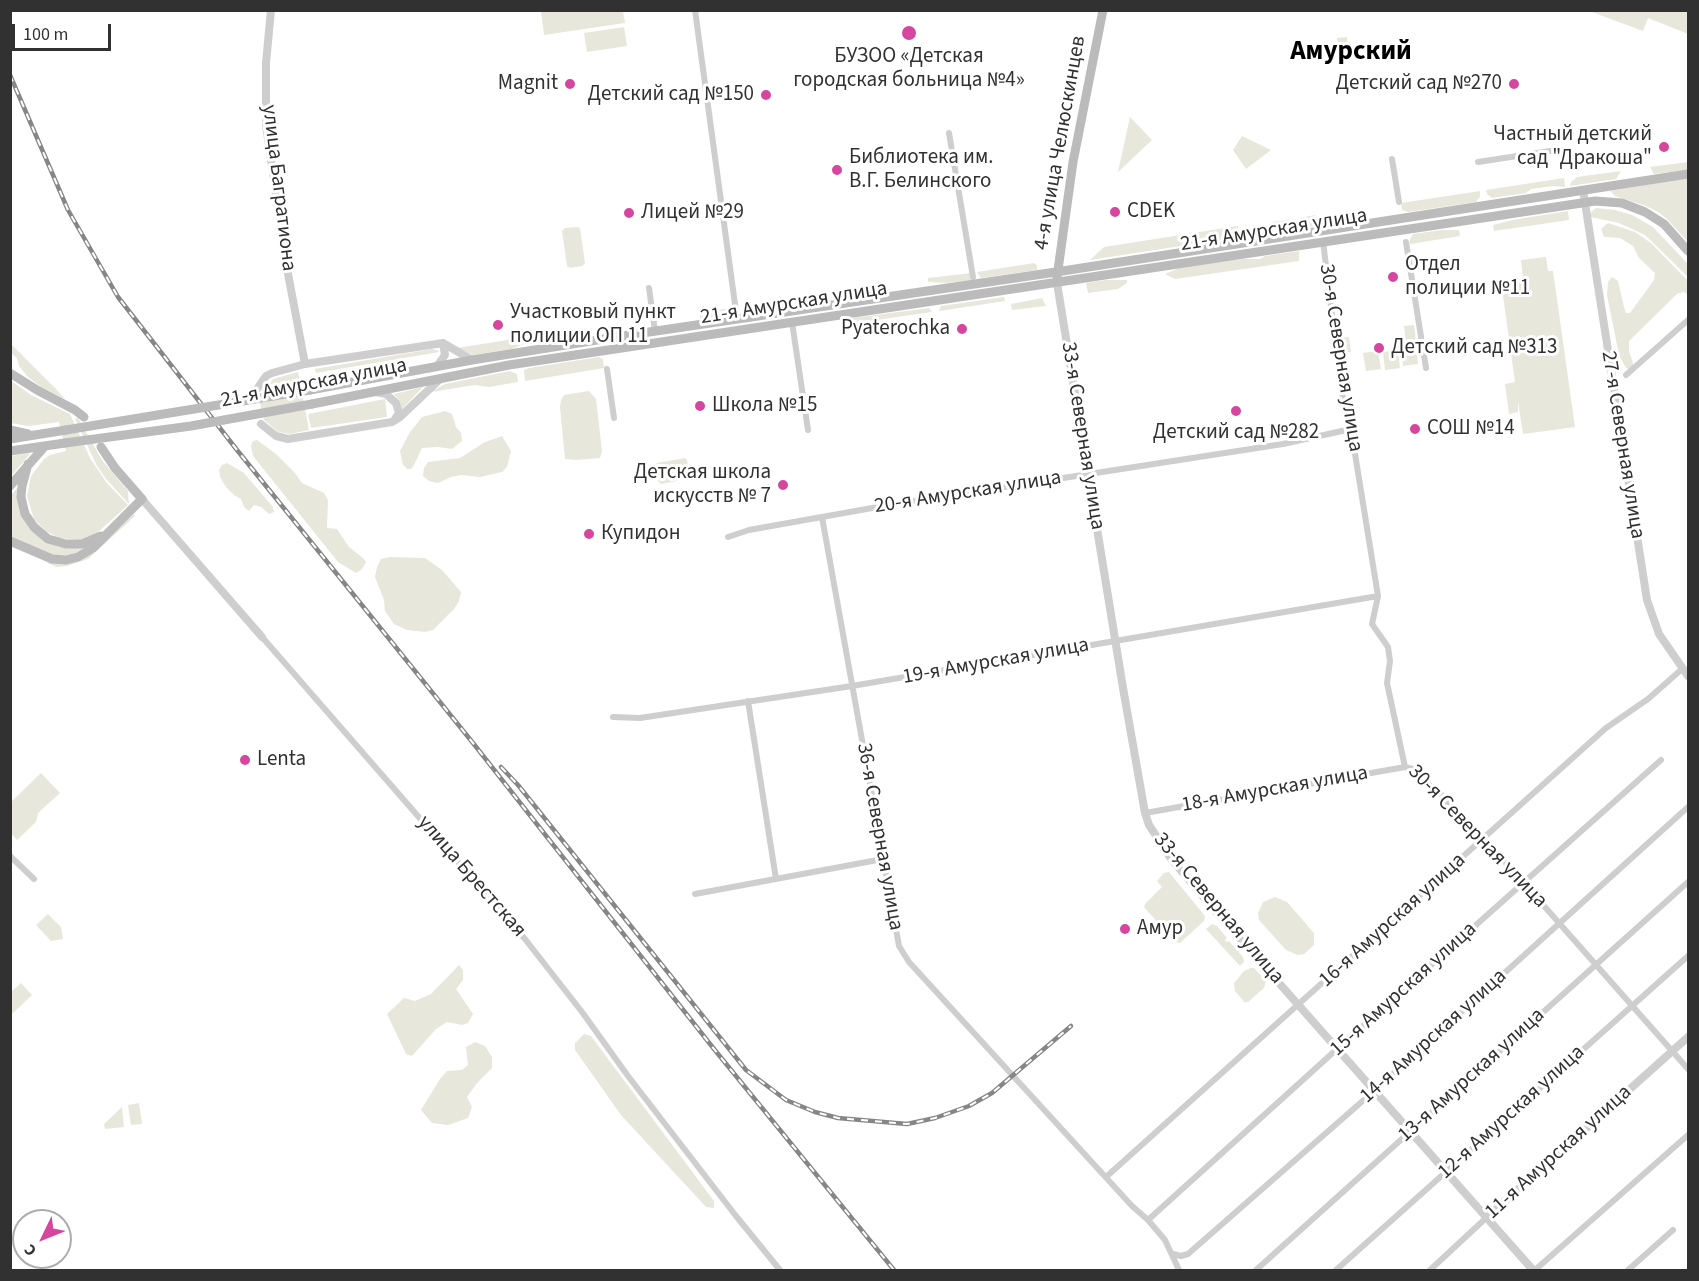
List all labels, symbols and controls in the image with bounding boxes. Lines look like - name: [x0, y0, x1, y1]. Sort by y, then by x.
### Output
- scale bar: [15, 12, 114, 50]
- text: 100 m: [23, 22, 68, 47]
- marker: БУЗОО «Детская городская больница №4»: [900, 24, 918, 42]
- street label: 4-я улица Челюскинцев: [1030, 34, 1092, 252]
- district label: Амурский: [1290, 37, 1412, 69]
- place label: БУЗОО «Детская городская больница №4»: [793, 44, 1025, 94]
- place label: Magnit: [498, 71, 558, 97]
- place label: Детский сад №270: [1336, 71, 1502, 97]
- marker: Magnit: [563, 77, 577, 91]
- marker: Детский сад №270: [1507, 77, 1521, 91]
- place label: Детский сад №150: [588, 82, 754, 108]
- marker: Детский сад №150: [759, 88, 773, 102]
- street label: улица Багратиона: [255, 103, 301, 273]
- place label: Частный детский сад "Дракоша": [1493, 122, 1652, 172]
- marker: Частный детский сад "Дракоша": [1657, 140, 1671, 154]
- place label: Библиотека им. В.Г. Белинского: [849, 145, 993, 195]
- marker: Библиотека им. В.Г. Белинского: [830, 163, 844, 177]
- place label: CDEK: [1127, 199, 1175, 225]
- place label: Лицей №29: [641, 200, 744, 226]
- street label: 21-я Амурская улица: [1179, 204, 1369, 258]
- marker: CDEK: [1108, 205, 1122, 219]
- marker: Лицей №29: [622, 206, 636, 220]
- place label: Отдел полиции №11: [1405, 252, 1530, 302]
- street label: 30-я Северная улица: [1313, 262, 1367, 454]
- marker: Отдел полиции №11: [1386, 270, 1400, 284]
- street label: 21-я Амурская улица: [699, 277, 889, 331]
- place label: Участковый пункт полиции ОП 11: [510, 300, 676, 350]
- place label: Pyaterochka: [841, 316, 950, 342]
- marker: Участковый пункт полиции ОП 11: [491, 318, 505, 332]
- marker: Pyaterochka: [955, 322, 969, 336]
- place label: Детский сад №313: [1391, 335, 1557, 361]
- street label: 33-я Северная улица: [1055, 340, 1109, 532]
- marker: Детский сад №313: [1372, 341, 1386, 355]
- street label: 27-я Северная улица: [1595, 349, 1649, 541]
- street label: 21-я Амурская улица: [219, 354, 409, 414]
- place label: Школа №15: [712, 393, 817, 419]
- marker: Школа №15: [693, 399, 707, 413]
- marker: Детский сад №282: [1229, 404, 1243, 418]
- place label: СОШ №14: [1427, 416, 1515, 442]
- place label: Детский сад №282: [1153, 420, 1319, 446]
- marker: СОШ №14: [1408, 422, 1422, 436]
- place label: Детская школа искусств № 7: [634, 460, 771, 510]
- street label: 20-я Амурская улица: [873, 466, 1063, 520]
- marker: Детская школа искусств № 7: [776, 478, 790, 492]
- place label: Купидон: [601, 521, 680, 547]
- marker: Купидон: [582, 527, 596, 541]
- street label: 19-я Амурская улица: [901, 633, 1091, 691]
- street label: 36-я Северная улица: [850, 741, 908, 933]
- place label: Lenta: [257, 747, 306, 773]
- marker: Lenta: [238, 753, 252, 767]
- street label: 30-я Северная улица: [1402, 760, 1552, 914]
- street label: 18-я Амурская улица: [1180, 761, 1370, 819]
- street label: улица Брестская: [411, 811, 531, 943]
- street label: 33-я Северная улица: [1147, 828, 1289, 990]
- street label: 16-я Амурская улица: [1314, 848, 1472, 994]
- place label: Амур: [1137, 916, 1183, 942]
- street label: 15-я Амурская улица: [1325, 917, 1483, 1063]
- marker: Амур: [1118, 922, 1132, 936]
- street label: 14-я Амурская улица: [1355, 964, 1513, 1110]
- street label: 13-я Амурская улица: [1393, 1003, 1551, 1149]
- street label: 12-я Амурская улица: [1433, 1040, 1591, 1186]
- street label: 11-я Амурская улица: [1480, 1080, 1638, 1226]
- north arrow: [12, 1209, 72, 1269]
- text: С: [19, 1239, 42, 1261]

